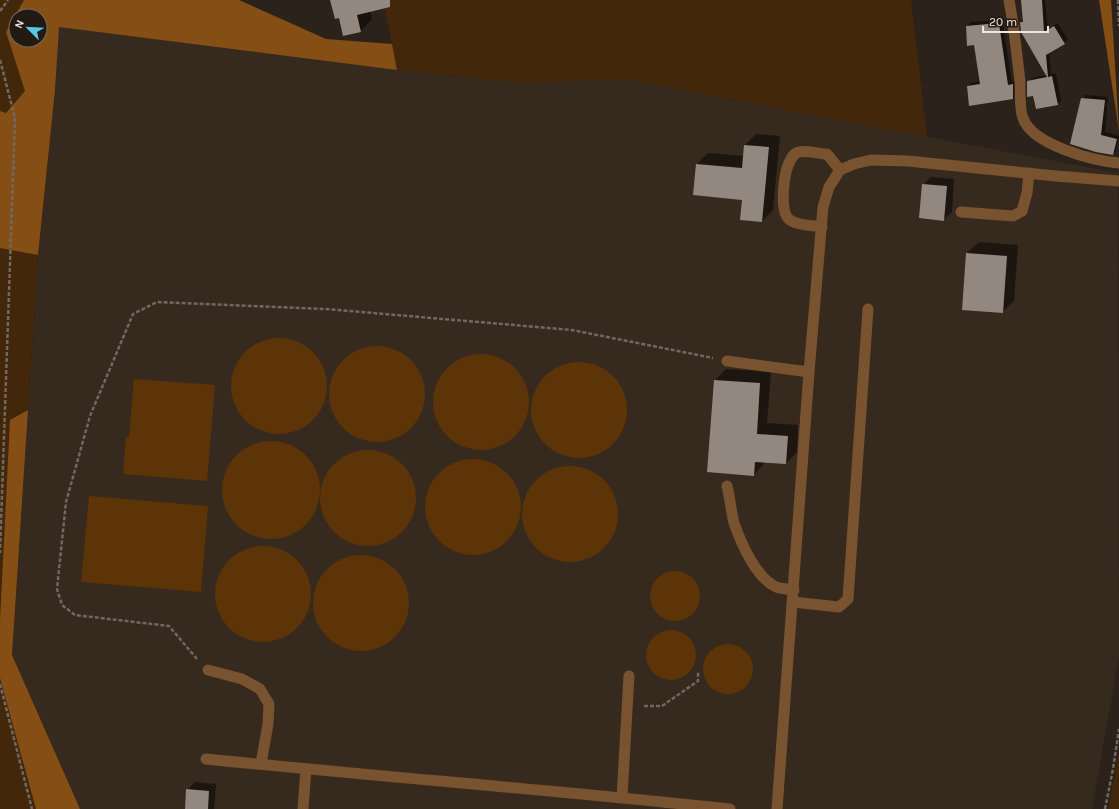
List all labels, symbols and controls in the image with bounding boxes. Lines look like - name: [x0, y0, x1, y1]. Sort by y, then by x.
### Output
- north arrow: [8, 8, 48, 48]
- scale bar: [983, 8, 1048, 34]
- text: 20 m: [989, 15, 1017, 29]
- text: N: [12, 18, 27, 30]

